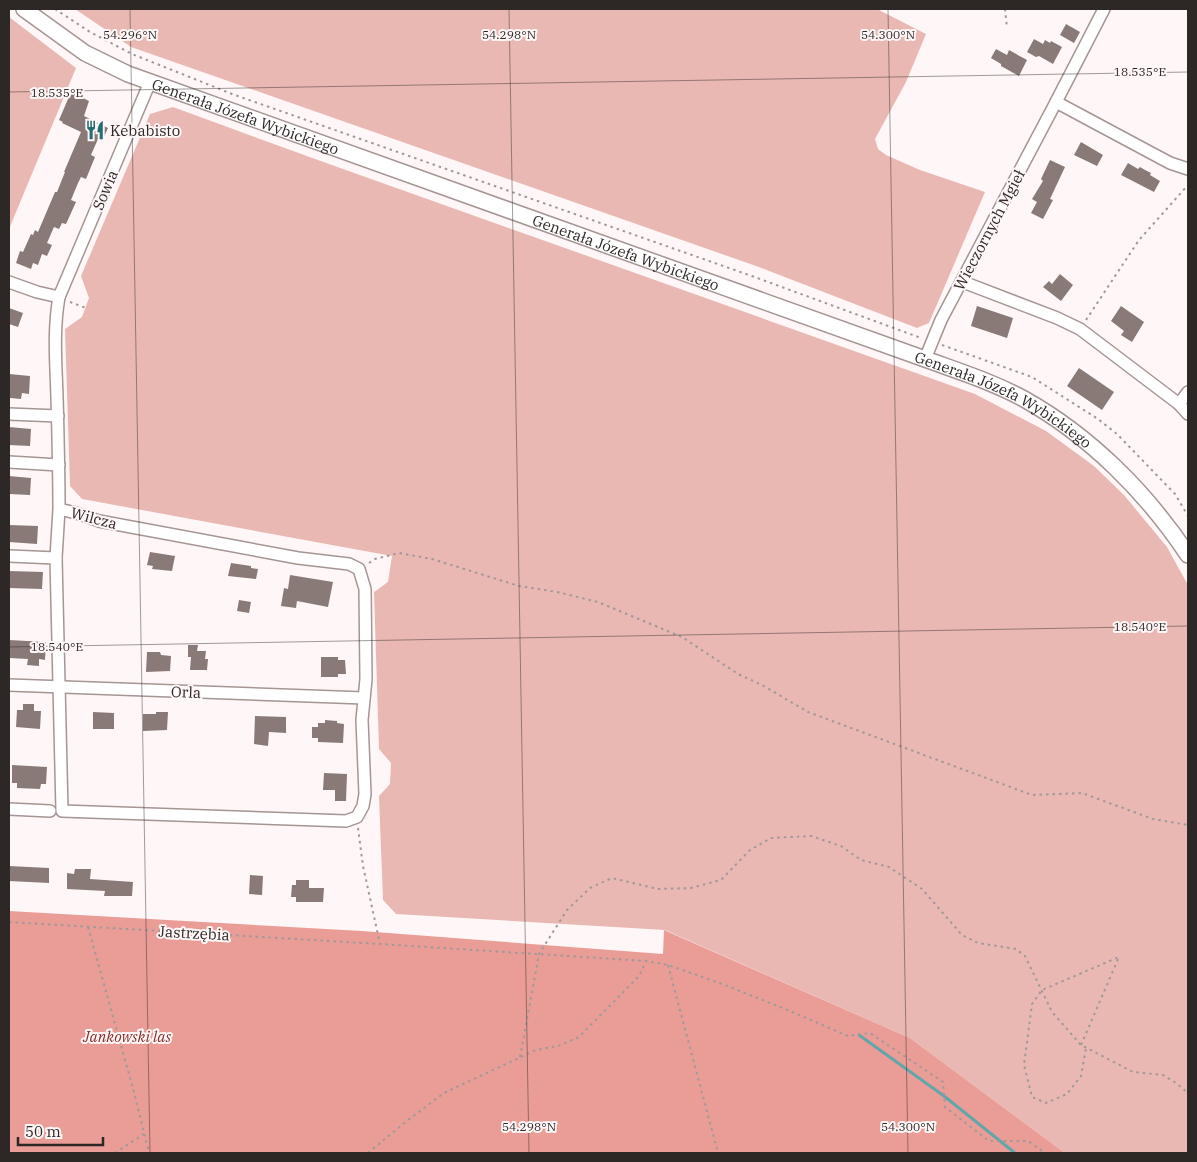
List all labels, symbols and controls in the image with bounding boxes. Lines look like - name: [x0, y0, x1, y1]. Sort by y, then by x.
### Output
- text: 54.296°N: [103, 27, 157, 42]
- text: 54.298°N: [482, 27, 536, 42]
- text: 54.300°N: [861, 27, 915, 42]
- text: 18.535°E: [1114, 64, 1166, 79]
- street label: Generała Józefa Wybickiego: [150, 74, 342, 158]
- text: 18.535°E: [31, 85, 83, 100]
- restaurant icon: Kebabisto: [84, 119, 106, 141]
- place label: Kebabisto: [110, 121, 180, 140]
- street label: Wieczornych Mgieł: [949, 166, 1029, 294]
- street label: Sowia: [88, 167, 122, 213]
- street label: Generała Józefa Wybickiego: [530, 210, 722, 294]
- street label: Generała Józefa Wybickiego: [912, 347, 1096, 452]
- street label: Wilcza: [69, 503, 119, 533]
- text: 18.540°E: [1114, 619, 1166, 634]
- text: 18.540°E: [31, 639, 83, 654]
- street label: Orla: [171, 682, 201, 702]
- street label: Jastrzębia: [158, 922, 230, 944]
- park label: Jankowski las: [82, 1027, 171, 1046]
- scale bar: [18, 1114, 102, 1146]
- text: 54.298°N: [502, 1119, 556, 1134]
- text: 54.300°N: [881, 1119, 935, 1134]
- text: 50 m: [25, 1122, 61, 1141]

